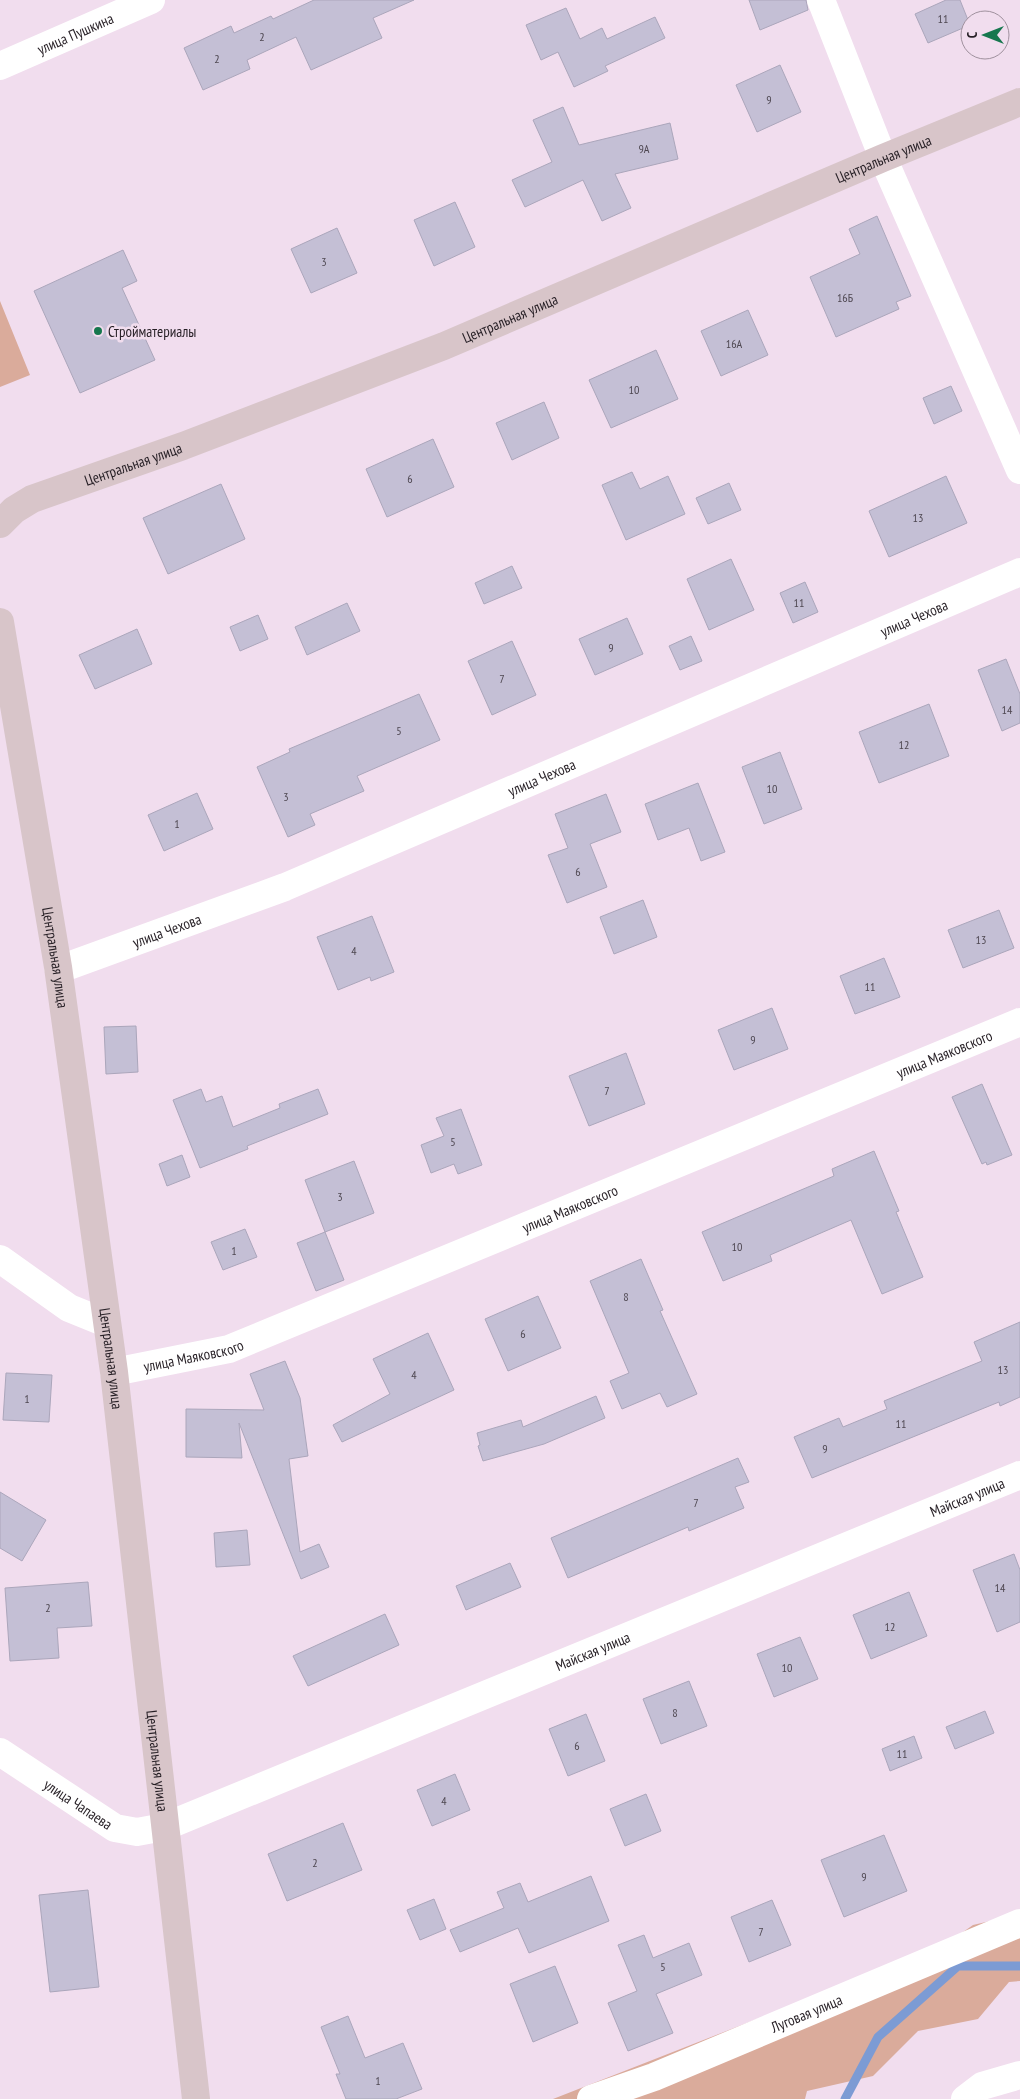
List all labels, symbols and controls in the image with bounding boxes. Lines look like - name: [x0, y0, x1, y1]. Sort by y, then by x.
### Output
- street label: улица Пушкина: [34, 8, 116, 58]
- north arrow: [960, 10, 1010, 60]
- house number: 11: [938, 11, 948, 26]
- house number: 2: [259, 29, 265, 44]
- text: С: [963, 31, 981, 38]
- house number: 2: [214, 51, 220, 66]
- house number: 9: [766, 92, 772, 107]
- street label: Центральная улица: [832, 130, 934, 187]
- house number: 9А: [638, 141, 650, 156]
- house number: 3: [321, 254, 327, 269]
- street label: Центральная улица: [459, 289, 560, 347]
- house number: 16Б: [837, 290, 853, 305]
- place label: Стройматериалы: [108, 322, 196, 341]
- marker: Стройматериалы: [92, 325, 104, 337]
- house number: 16А: [726, 336, 743, 351]
- house number: 10: [629, 382, 639, 397]
- street label: Центральная улица: [82, 438, 184, 489]
- house number: 6: [407, 471, 413, 486]
- house number: 13: [913, 510, 923, 525]
- house number: 11: [794, 595, 804, 610]
- street label: улица Чехова: [877, 595, 950, 640]
- house number: 9: [608, 640, 614, 655]
- house number: 7: [499, 671, 505, 686]
- house number: 14: [1002, 702, 1013, 717]
- house number: 5: [396, 723, 402, 738]
- house number: 12: [899, 737, 909, 752]
- street label: улица Чехова: [505, 754, 578, 800]
- house number: 10: [767, 781, 777, 796]
- house number: 3: [283, 789, 289, 804]
- house number: 1: [174, 816, 180, 831]
- house number: 6: [575, 864, 581, 879]
- street label: Центральная улица: [39, 905, 73, 1009]
- street label: улица Чехова: [130, 909, 204, 951]
- house number: 13: [976, 932, 986, 947]
- house number: 4: [351, 943, 357, 958]
- house number: 11: [865, 979, 875, 994]
- street label: улица Маяковского: [893, 1025, 995, 1082]
- house number: 9: [750, 1032, 756, 1047]
- house number: 7: [604, 1083, 610, 1098]
- house number: 5: [450, 1134, 456, 1149]
- street label: улица Маяковского: [519, 1180, 620, 1236]
- house number: 3: [337, 1189, 343, 1204]
- house number: 10: [732, 1239, 742, 1254]
- house number: 1: [231, 1243, 237, 1258]
- house number: 8: [623, 1289, 629, 1304]
- street label: Центральная улица: [96, 1307, 128, 1410]
- house number: 6: [520, 1326, 526, 1341]
- street label: улица Маяковского: [142, 1335, 246, 1375]
- house number: 13: [998, 1362, 1008, 1377]
- house number: 4: [411, 1367, 417, 1382]
- house number: 1: [24, 1391, 30, 1406]
- house number: 11: [896, 1416, 906, 1431]
- house number: 9: [822, 1441, 828, 1456]
- street label: Майская улица: [927, 1473, 1007, 1521]
- house number: 7: [693, 1495, 699, 1510]
- house number: 14: [995, 1580, 1006, 1595]
- house number: 2: [45, 1600, 51, 1615]
- house number: 12: [885, 1619, 895, 1634]
- street label: Майская улица: [552, 1627, 633, 1675]
- house number: 10: [782, 1660, 792, 1675]
- house number: 8: [672, 1705, 678, 1720]
- street label: Центральная улица: [143, 1709, 173, 1813]
- house number: 6: [574, 1738, 580, 1753]
- house number: 11: [897, 1746, 907, 1761]
- street label: улица Чапаева: [41, 1774, 116, 1833]
- house number: 4: [441, 1793, 447, 1808]
- house number: 2: [312, 1855, 318, 1870]
- house number: 9: [861, 1869, 867, 1884]
- house number: 7: [758, 1924, 764, 1939]
- house number: 5: [660, 1959, 666, 1974]
- street label: Луговая улица: [767, 1989, 845, 2037]
- house number: 1: [375, 2073, 381, 2088]

